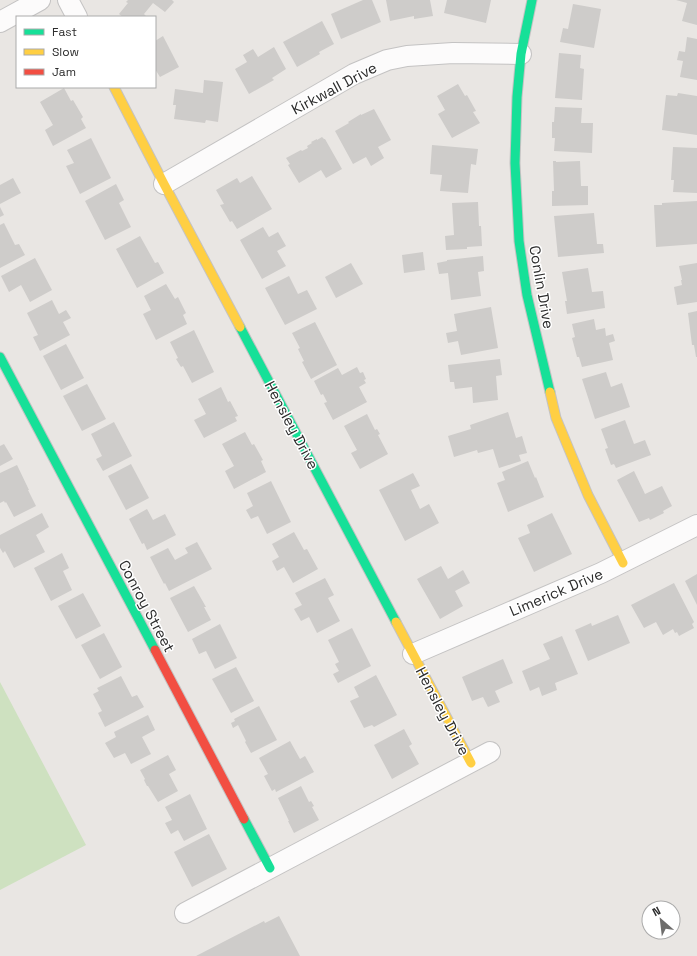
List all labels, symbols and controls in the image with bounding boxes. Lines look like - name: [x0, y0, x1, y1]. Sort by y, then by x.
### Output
- legend: [16, 16, 156, 88]
- text: Fast: [52, 24, 77, 40]
- text: Slow: [52, 44, 79, 60]
- street label: Kirkwall Drive: [288, 57, 380, 119]
- text: Jam: [52, 64, 76, 80]
- street label: Conlin Drive: [525, 244, 559, 330]
- street label: Hensley Drive: [261, 378, 323, 473]
- street label: Conroy Street: [115, 557, 179, 655]
- street label: Limerick Drive: [506, 564, 606, 620]
- street label: Hensley Drive: [412, 664, 474, 759]
- north arrow: [641, 900, 681, 940]
- text: N: [650, 903, 663, 919]

